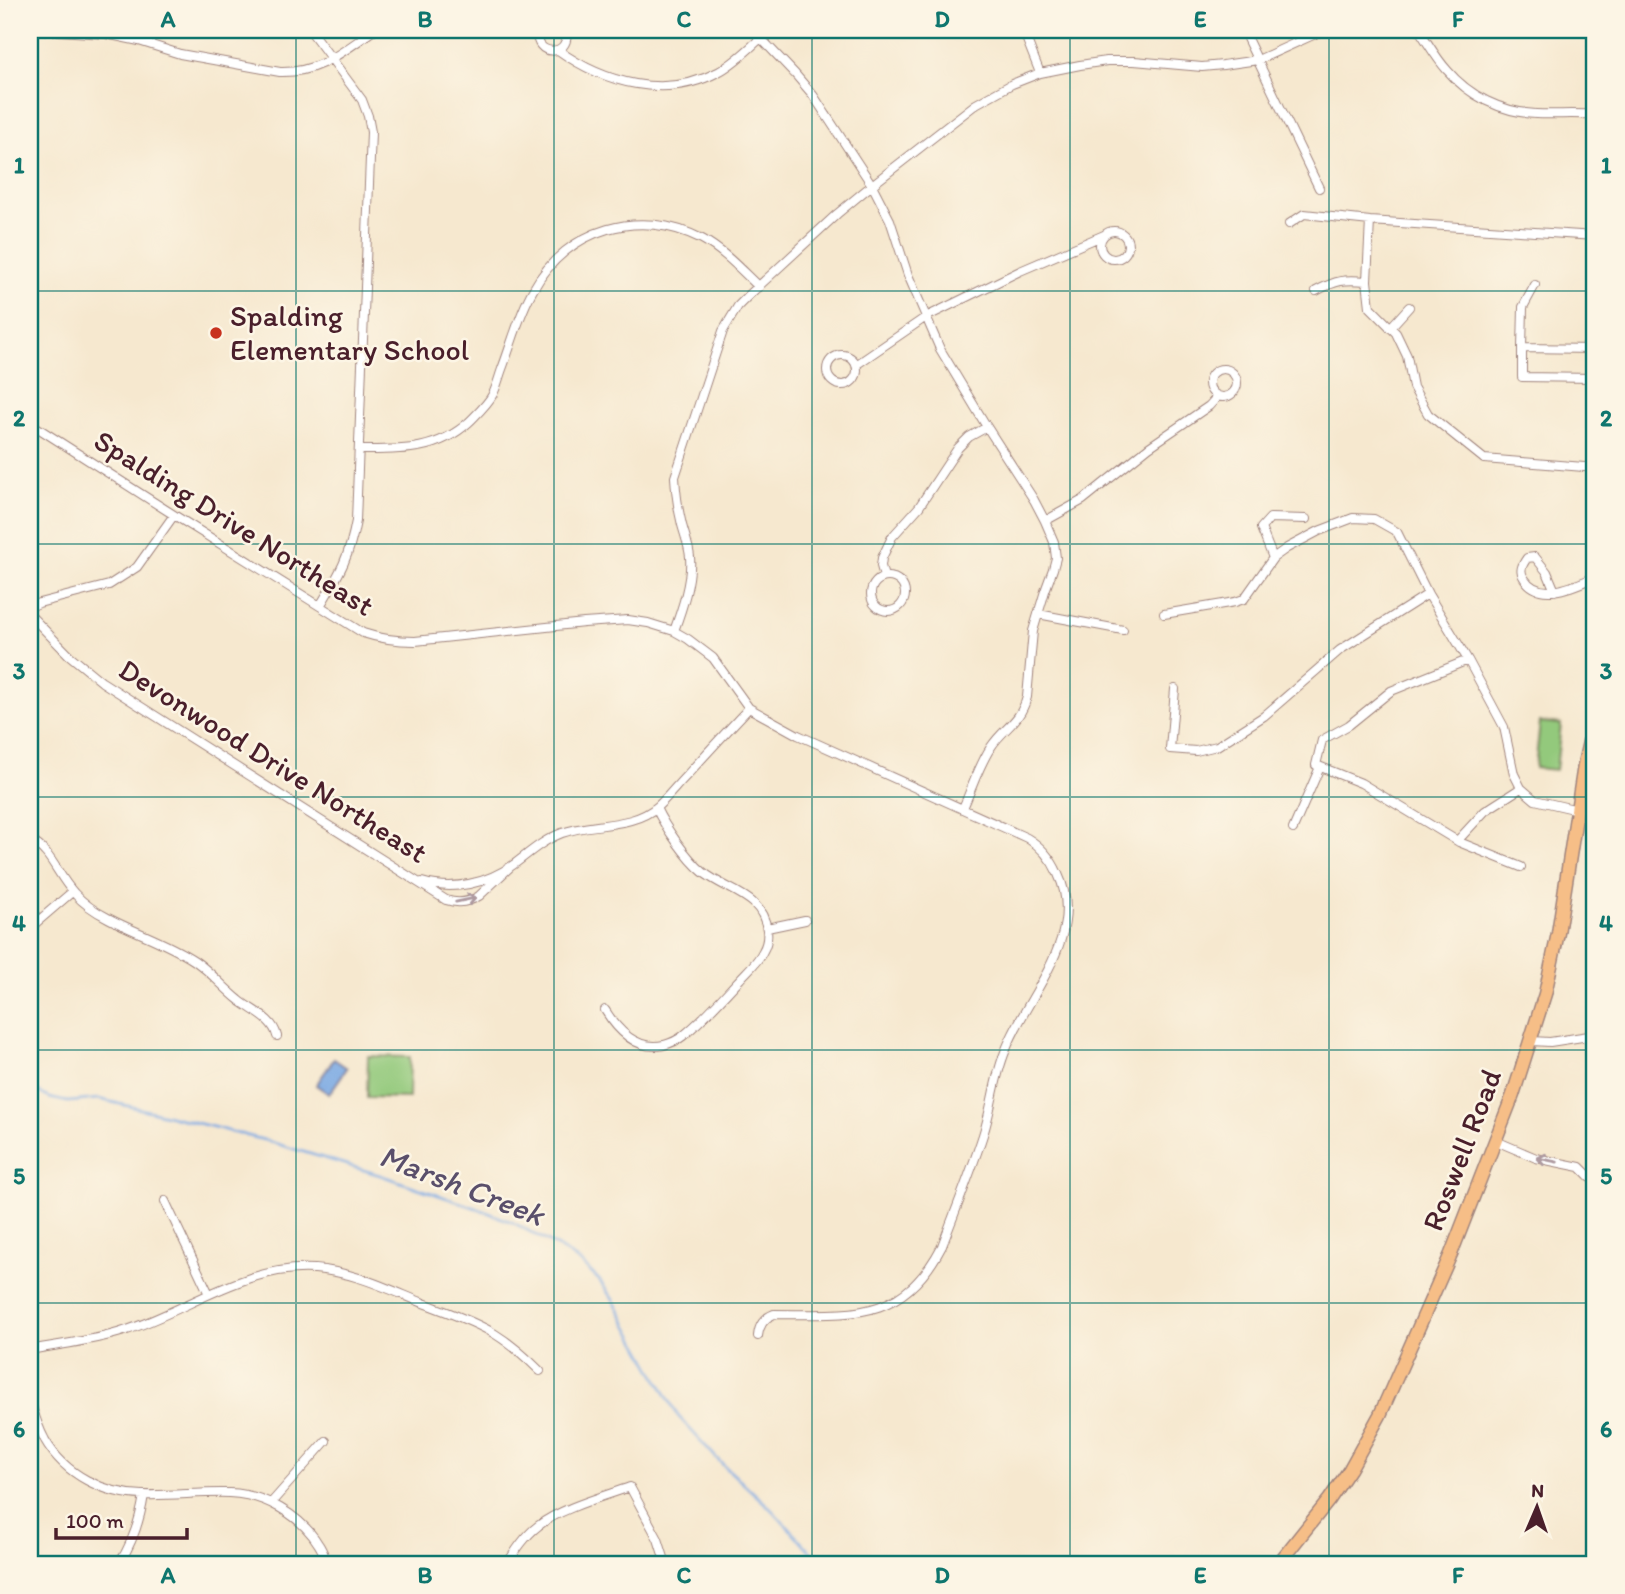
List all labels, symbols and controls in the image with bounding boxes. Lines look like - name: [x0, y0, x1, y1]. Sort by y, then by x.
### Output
- text: A: [160, 5, 176, 33]
- text: B: [418, 5, 433, 33]
- text: C: [677, 5, 692, 33]
- text: D: [934, 5, 950, 33]
- text: E: [1194, 5, 1207, 33]
- text: F: [1452, 5, 1465, 33]
- text: 1: [14, 151, 25, 179]
- text: 1: [1601, 151, 1612, 179]
- place label: Spalding Elementary School: [230, 297, 470, 368]
- marker: Spalding Elementary School: [208, 325, 224, 341]
- text: 2: [13, 404, 26, 432]
- text: 2: [1600, 404, 1613, 432]
- street label: Spalding Drive Northeast: [87, 421, 381, 624]
- street label: Devonwood Drive Northeast: [112, 650, 434, 871]
- text: 3: [13, 657, 26, 685]
- text: 3: [1600, 657, 1613, 685]
- one-way arrow: [454, 893, 477, 907]
- text: 4: [12, 909, 26, 937]
- text: 4: [1599, 909, 1613, 937]
- street label: Roswell Road: [1414, 1064, 1509, 1236]
- water label: Marsh Creek: [374, 1136, 551, 1234]
- one-way arrow: [1536, 1153, 1559, 1167]
- text: 5: [13, 1162, 25, 1190]
- text: 5: [1600, 1162, 1612, 1190]
- text: 6: [13, 1415, 25, 1443]
- text: 6: [1600, 1415, 1612, 1443]
- north arrow: [1502, 1472, 1572, 1542]
- text: N: [1531, 1479, 1544, 1502]
- scale bar: [56, 1496, 187, 1540]
- text: 100 m: [66, 1508, 124, 1533]
- text: A: [160, 1561, 176, 1589]
- text: B: [418, 1561, 433, 1589]
- text: C: [677, 1561, 692, 1589]
- text: D: [934, 1561, 950, 1589]
- text: E: [1194, 1561, 1207, 1589]
- text: F: [1452, 1561, 1465, 1589]

